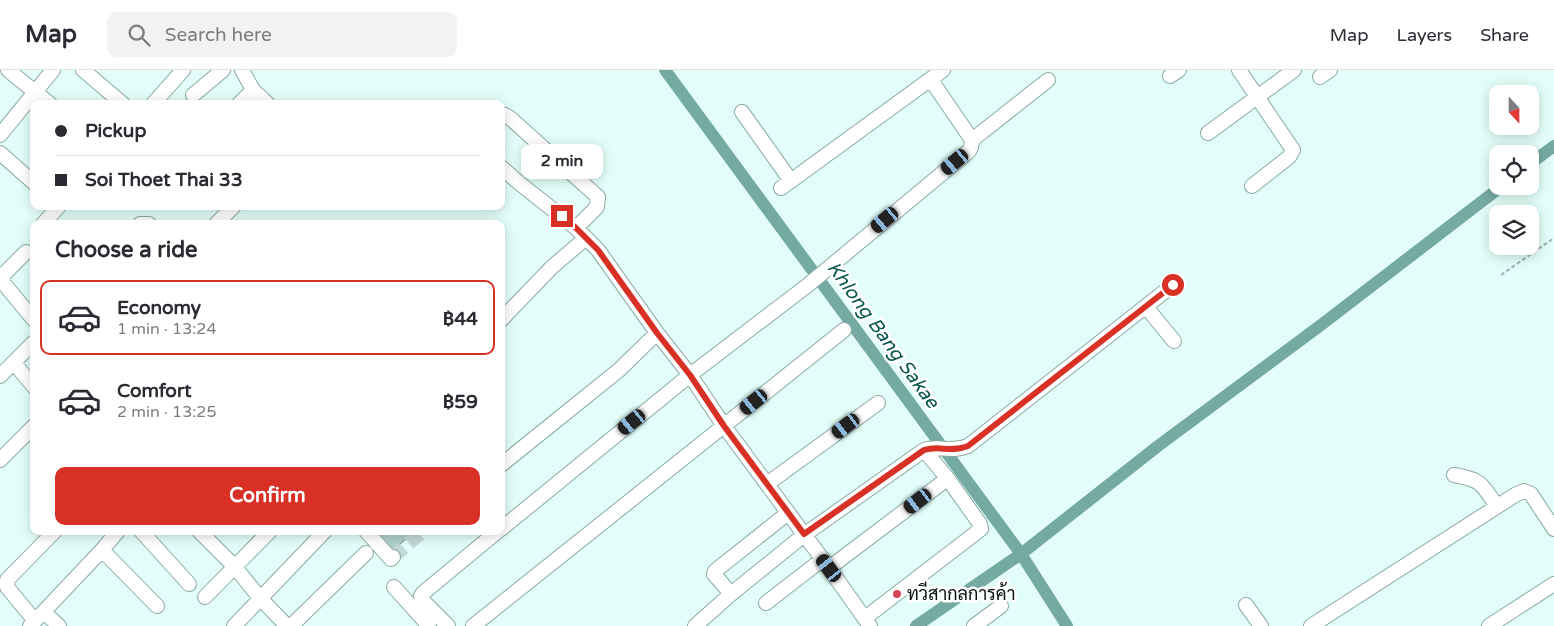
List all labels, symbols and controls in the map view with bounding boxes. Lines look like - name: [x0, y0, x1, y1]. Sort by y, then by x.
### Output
- search box: [107, 12, 457, 57]
- text: Map: [25, 20, 77, 49]
- icon: search: [125, 21, 153, 49]
- text: Search here: [165, 24, 272, 46]
- text: Map: [1330, 24, 1369, 46]
- text: Layers: [1397, 24, 1452, 46]
- text: Share: [1480, 24, 1529, 46]
- north arrow: [1489, 85, 1539, 135]
- map controls: [1489, 85, 1539, 255]
- text: Pickup: [85, 120, 146, 142]
- callout: 2 min: [521, 144, 603, 178]
- button: locate: [1489, 145, 1539, 195]
- car: [938, 147, 971, 177]
- text: 2 min: [541, 151, 583, 171]
- text: Soi Thoet Thai 33: [85, 169, 243, 191]
- route end: [551, 205, 573, 227]
- car: [868, 205, 901, 235]
- button: layers: [1489, 205, 1539, 255]
- text: Choose a ride: [55, 237, 198, 263]
- water label: Khlong Bang Sakae: [823, 258, 944, 413]
- route start: [1162, 274, 1184, 296]
- icon: car: [57, 295, 102, 340]
- text: Economy: [117, 297, 201, 319]
- text: ฿44: [443, 308, 478, 330]
- text: 1 min · 13:24: [117, 319, 216, 339]
- icon: car: [57, 378, 102, 423]
- text: Comfort: [117, 380, 191, 402]
- car: [737, 387, 770, 417]
- text: ฿59: [443, 391, 478, 413]
- text: 2 min · 13:25: [117, 402, 216, 422]
- car: [615, 407, 648, 437]
- car: [829, 411, 862, 441]
- button: Confirm: [55, 467, 480, 525]
- car: [901, 486, 934, 516]
- car: [813, 552, 844, 584]
- place label: ทวีสากลการค้า: [907, 581, 1015, 605]
- marker: ทวีสากลการค้า: [891, 588, 903, 600]

